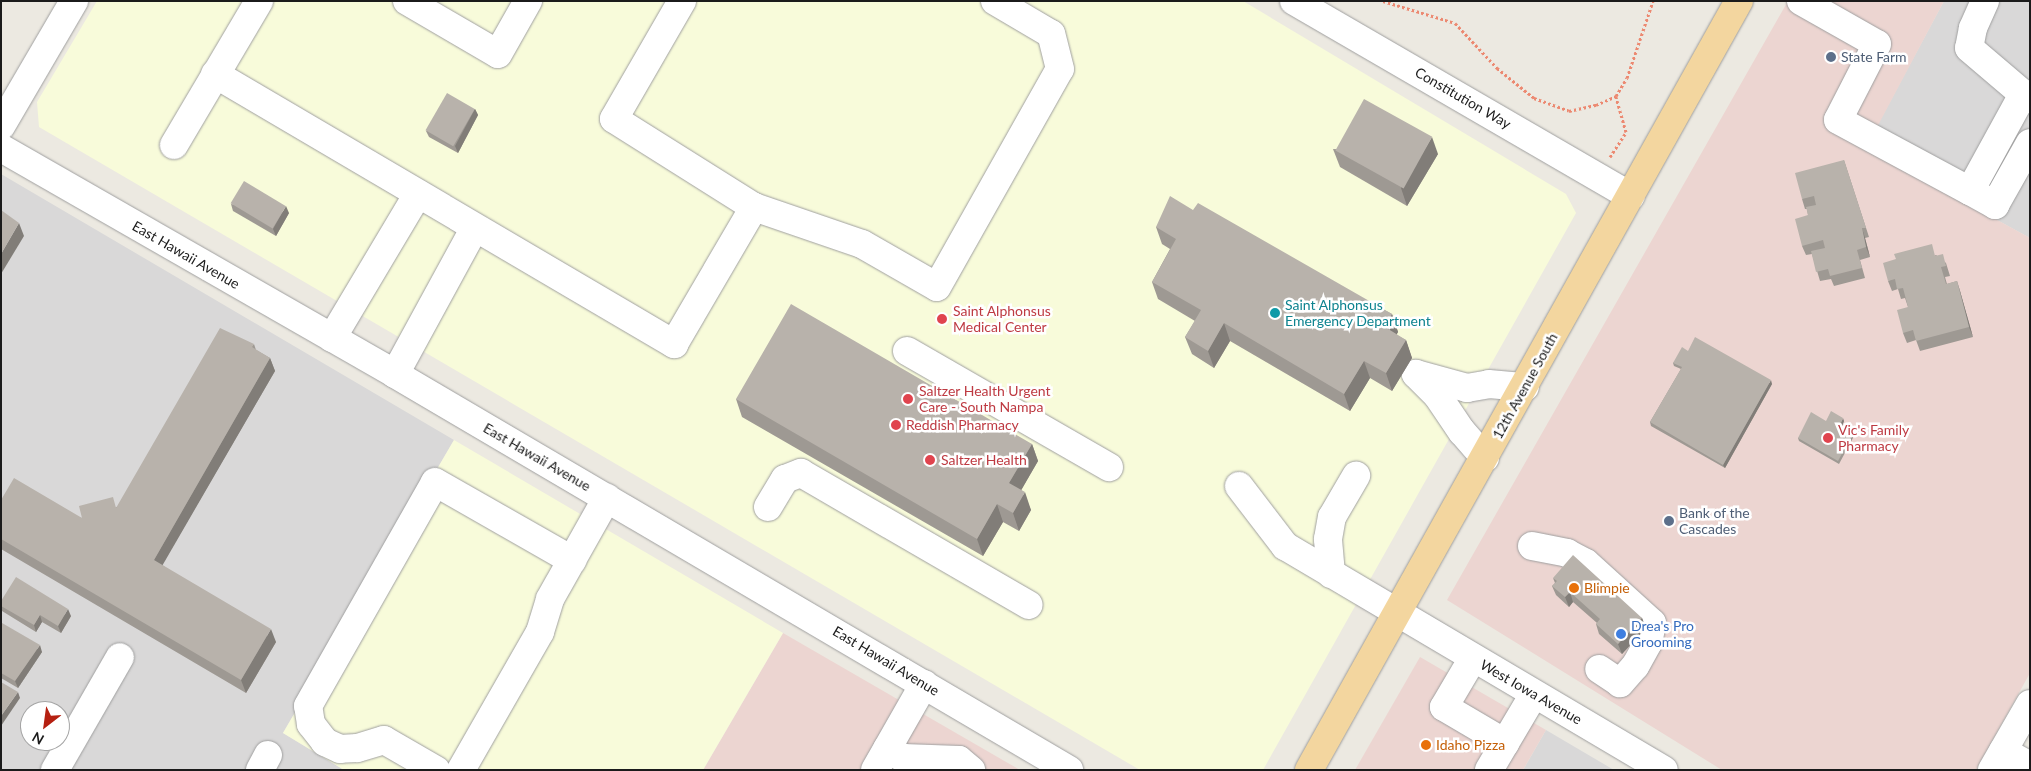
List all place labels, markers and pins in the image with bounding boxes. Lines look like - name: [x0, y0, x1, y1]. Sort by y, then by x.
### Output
- place label: State Farm: [1841, 49, 1907, 65]
- marker: State Farm: [1825, 51, 1837, 63]
- place label: Saint Alphonsus Emergency Department: [1285, 297, 1431, 330]
- place label: Saint Alphonsus Medical Center: [953, 303, 1051, 336]
- marker: Saint Alphonsus Emergency Department: [1269, 307, 1281, 319]
- marker: Saint Alphonsus Medical Center: [935, 312, 949, 326]
- place label: Saltzer Health Urgent Care - South Nampa: [919, 383, 1051, 416]
- marker: Saltzer Health Urgent Care - South Nampa: [901, 392, 915, 406]
- place label: Reddish Pharmacy: [906, 417, 1019, 433]
- marker: Reddish Pharmacy: [890, 419, 902, 431]
- place label: Vic's Family Pharmacy: [1838, 422, 1909, 454]
- marker: Vic's Family Pharmacy: [1822, 432, 1834, 444]
- place label: Saltzer Health: [941, 452, 1027, 468]
- marker: Saltzer Health: [923, 453, 937, 467]
- place label: Bank of the Cascades: [1679, 505, 1750, 538]
- marker: Bank of the Cascades: [1663, 515, 1675, 527]
- place label: Blimpie: [1584, 580, 1630, 596]
- marker: Blimpie: [1568, 582, 1580, 594]
- place label: Drea's Pro Grooming: [1631, 618, 1694, 650]
- marker: Drea's Pro Grooming: [1615, 628, 1627, 640]
- place label: Idaho Pizza: [1436, 737, 1505, 753]
- marker: Idaho Pizza: [1420, 739, 1432, 751]

